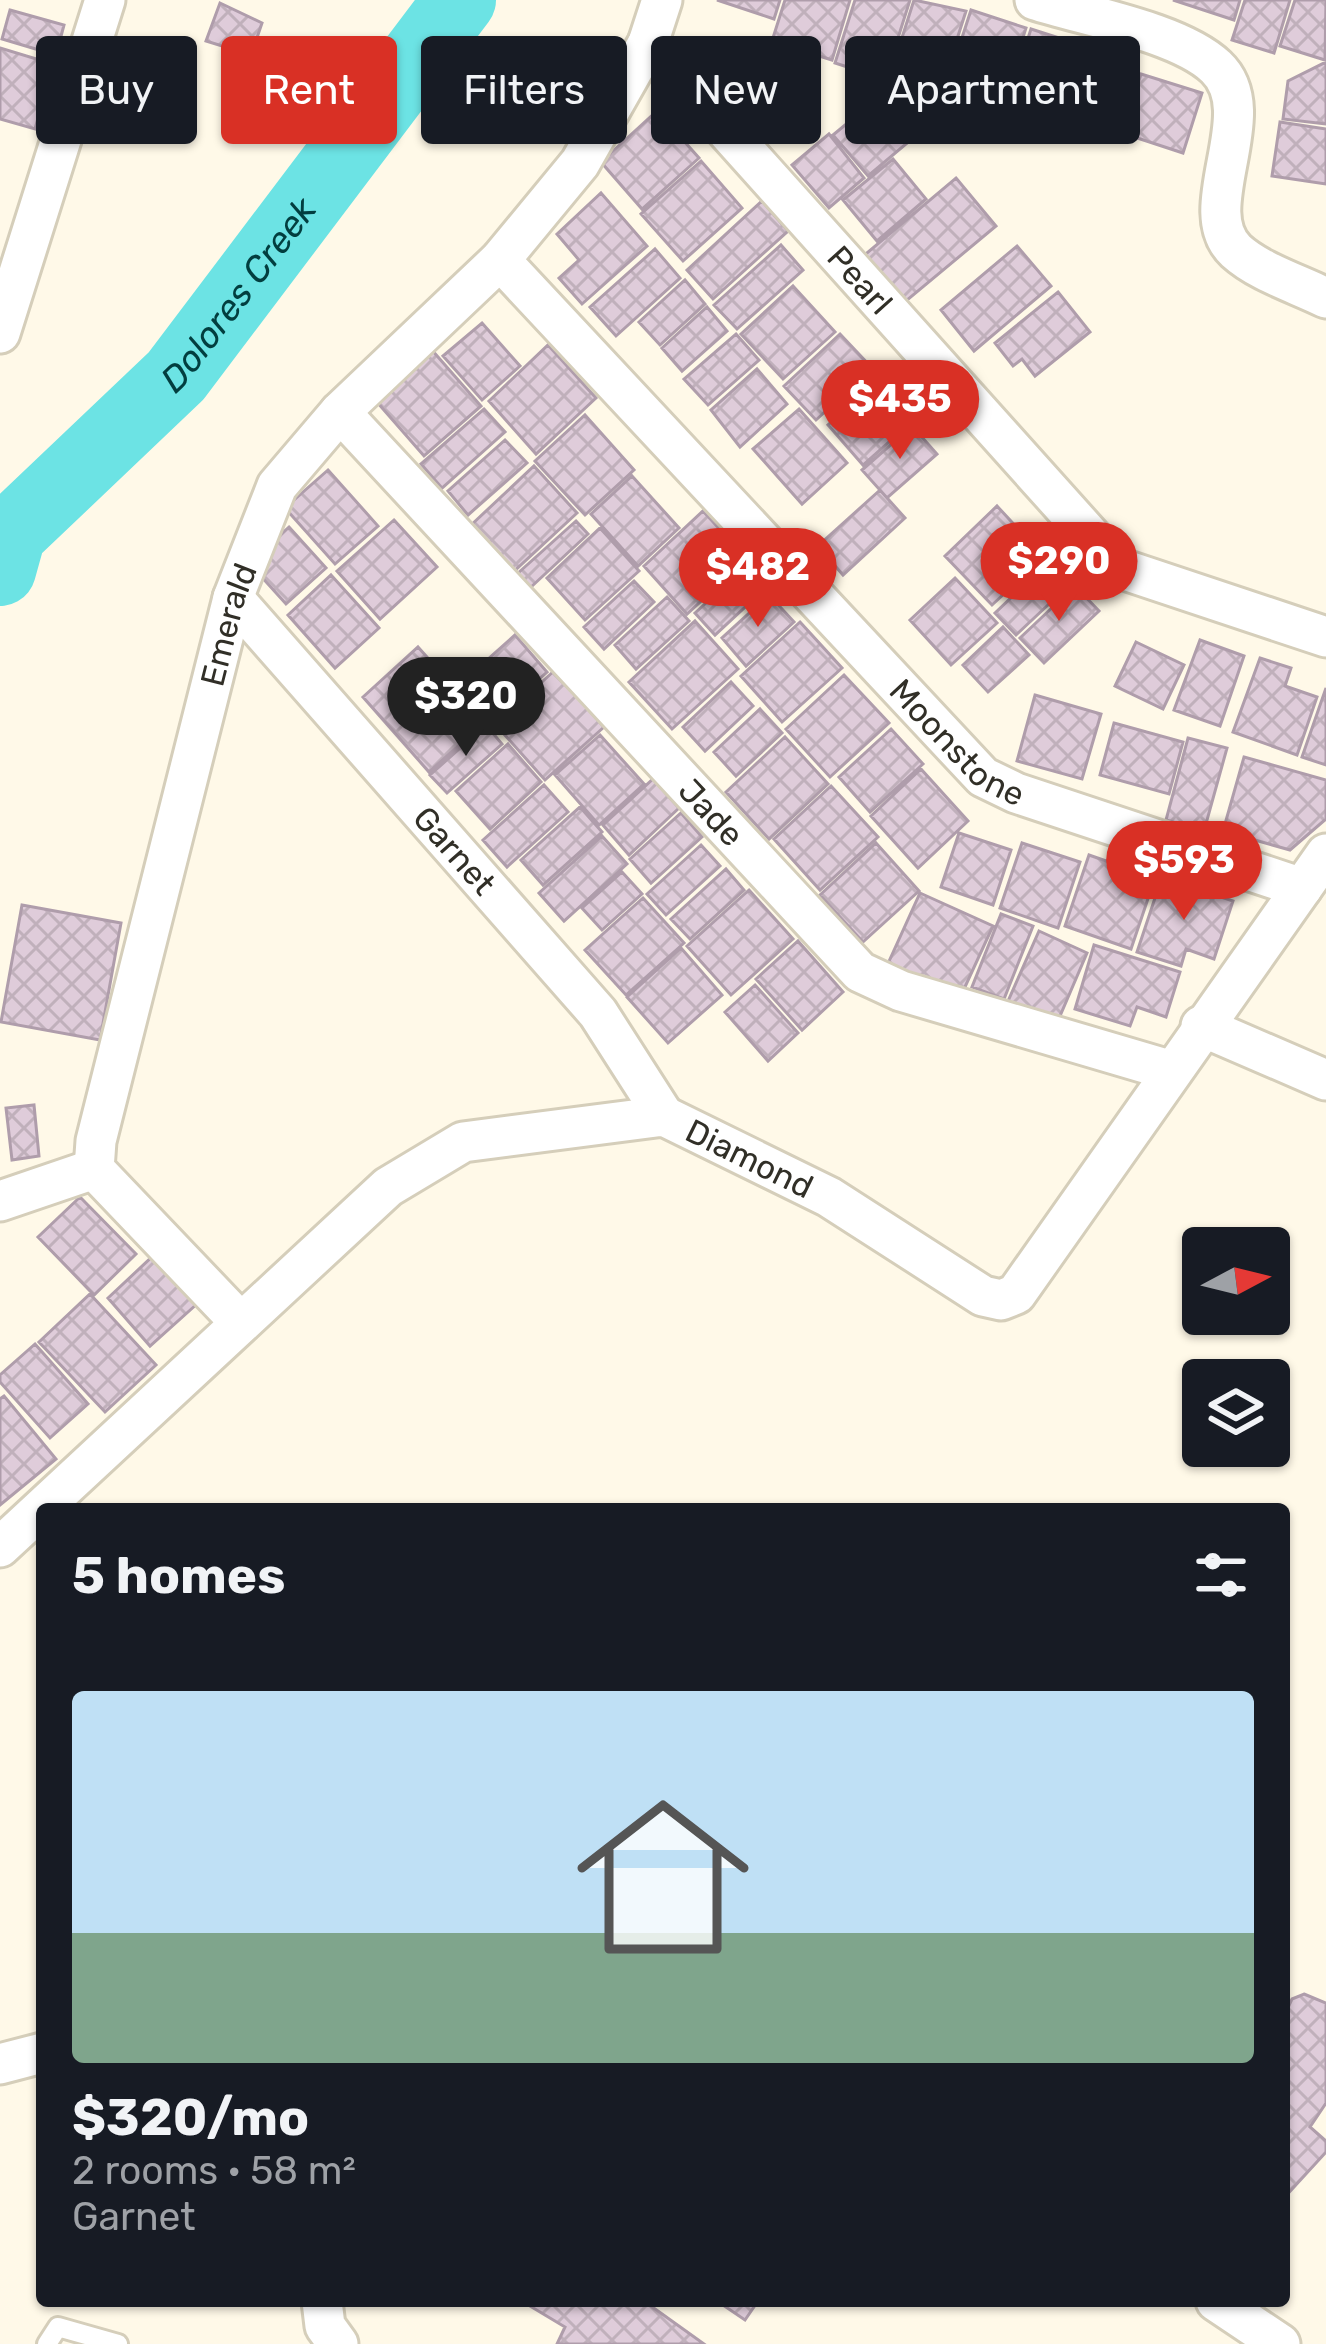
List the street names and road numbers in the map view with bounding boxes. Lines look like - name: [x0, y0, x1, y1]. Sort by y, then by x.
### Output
- street label: Pearl: [819, 238, 901, 322]
- street label: Emerald: [193, 558, 265, 690]
- street label: Moonstone: [882, 671, 1031, 814]
- street label: Jade: [671, 771, 752, 854]
- street label: Garnet: [405, 799, 504, 903]
- street label: Diamond: [680, 1111, 820, 1206]

